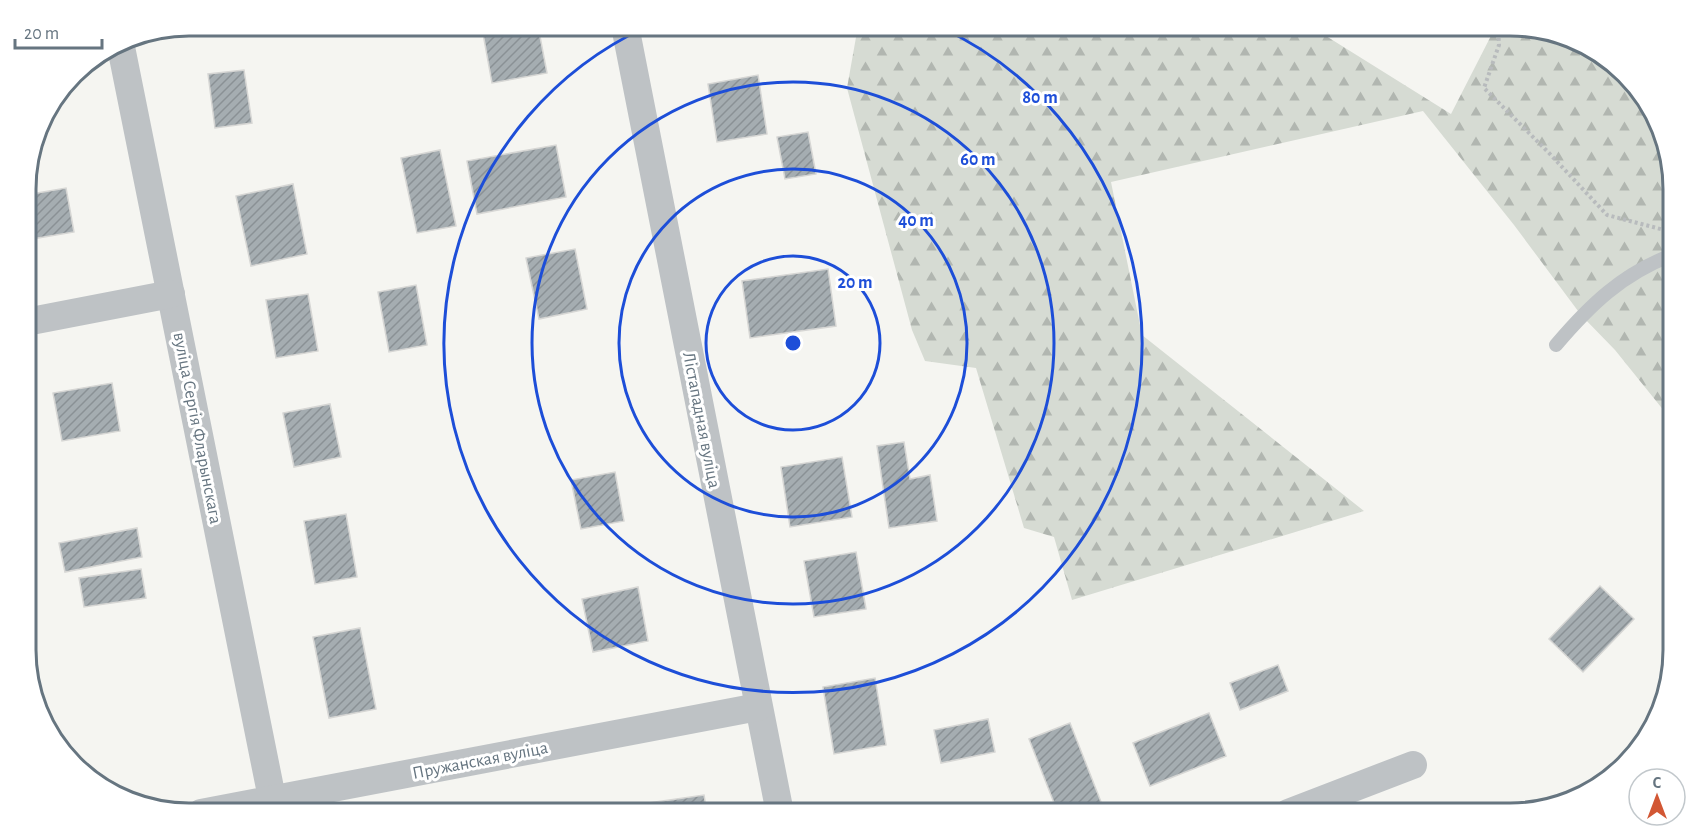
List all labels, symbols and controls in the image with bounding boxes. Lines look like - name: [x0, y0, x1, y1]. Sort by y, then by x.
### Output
- scale bar: [15, 12, 102, 50]
- text: 20 m: [24, 25, 59, 43]
- text: 80 m: [1022, 89, 1058, 107]
- text: 60 m: [960, 151, 996, 169]
- text: 40 m: [898, 212, 934, 230]
- text: 20 m: [837, 274, 873, 292]
- street label: вуліца Сергія Фларынскага: [170, 331, 224, 525]
- centre of rings: [783, 333, 803, 353]
- street label: Лістападная вуліца: [679, 351, 723, 490]
- street label: Пружанская вуліца: [411, 739, 550, 783]
- north arrow: [1627, 767, 1687, 827]
- text: С: [1653, 775, 1662, 791]

